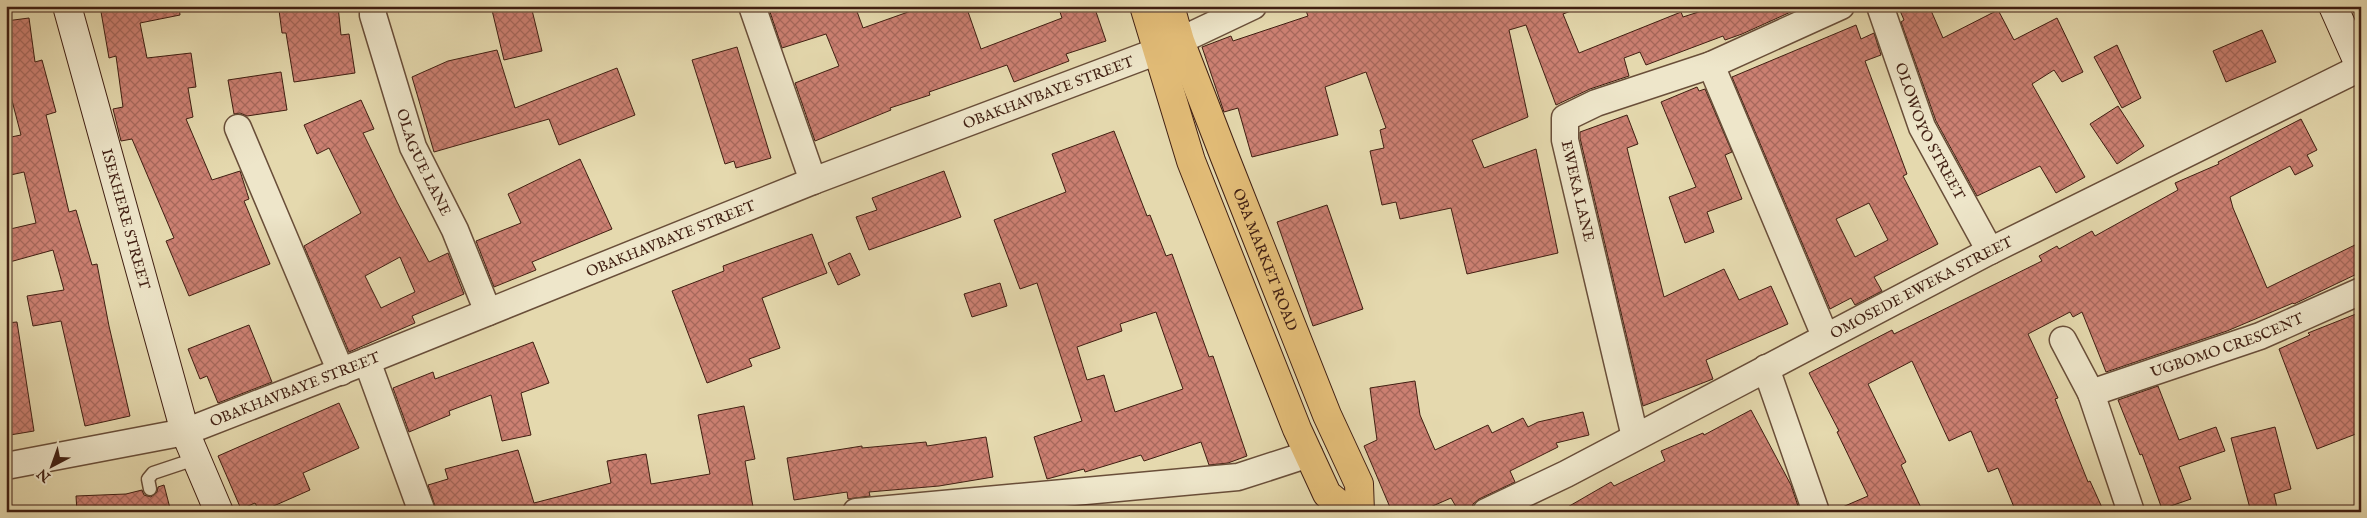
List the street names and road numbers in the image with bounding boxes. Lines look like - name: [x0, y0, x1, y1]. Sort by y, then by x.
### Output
- street label: OBAKHAVBAYE STREET: [960, 52, 1137, 134]
- street label: OLOWOYO STREET: [1890, 60, 1969, 203]
- street label: OLAGUE LANE: [392, 107, 455, 219]
- street label: EWEKA LANE: [1557, 139, 1598, 244]
- street label: ISEKHERE STREET: [97, 146, 154, 292]
- street label: OBA MARKET ROAD: [1228, 185, 1302, 334]
- street label: OBAKHAVBAYE STREET: [583, 196, 758, 282]
- street label: OMOSEDE EWEKA STREET: [1827, 232, 2016, 343]
- street label: UGBOMO CRESCENT: [2148, 309, 2307, 382]
- street label: OBAKHAVBAYE STREET: [207, 348, 383, 431]

